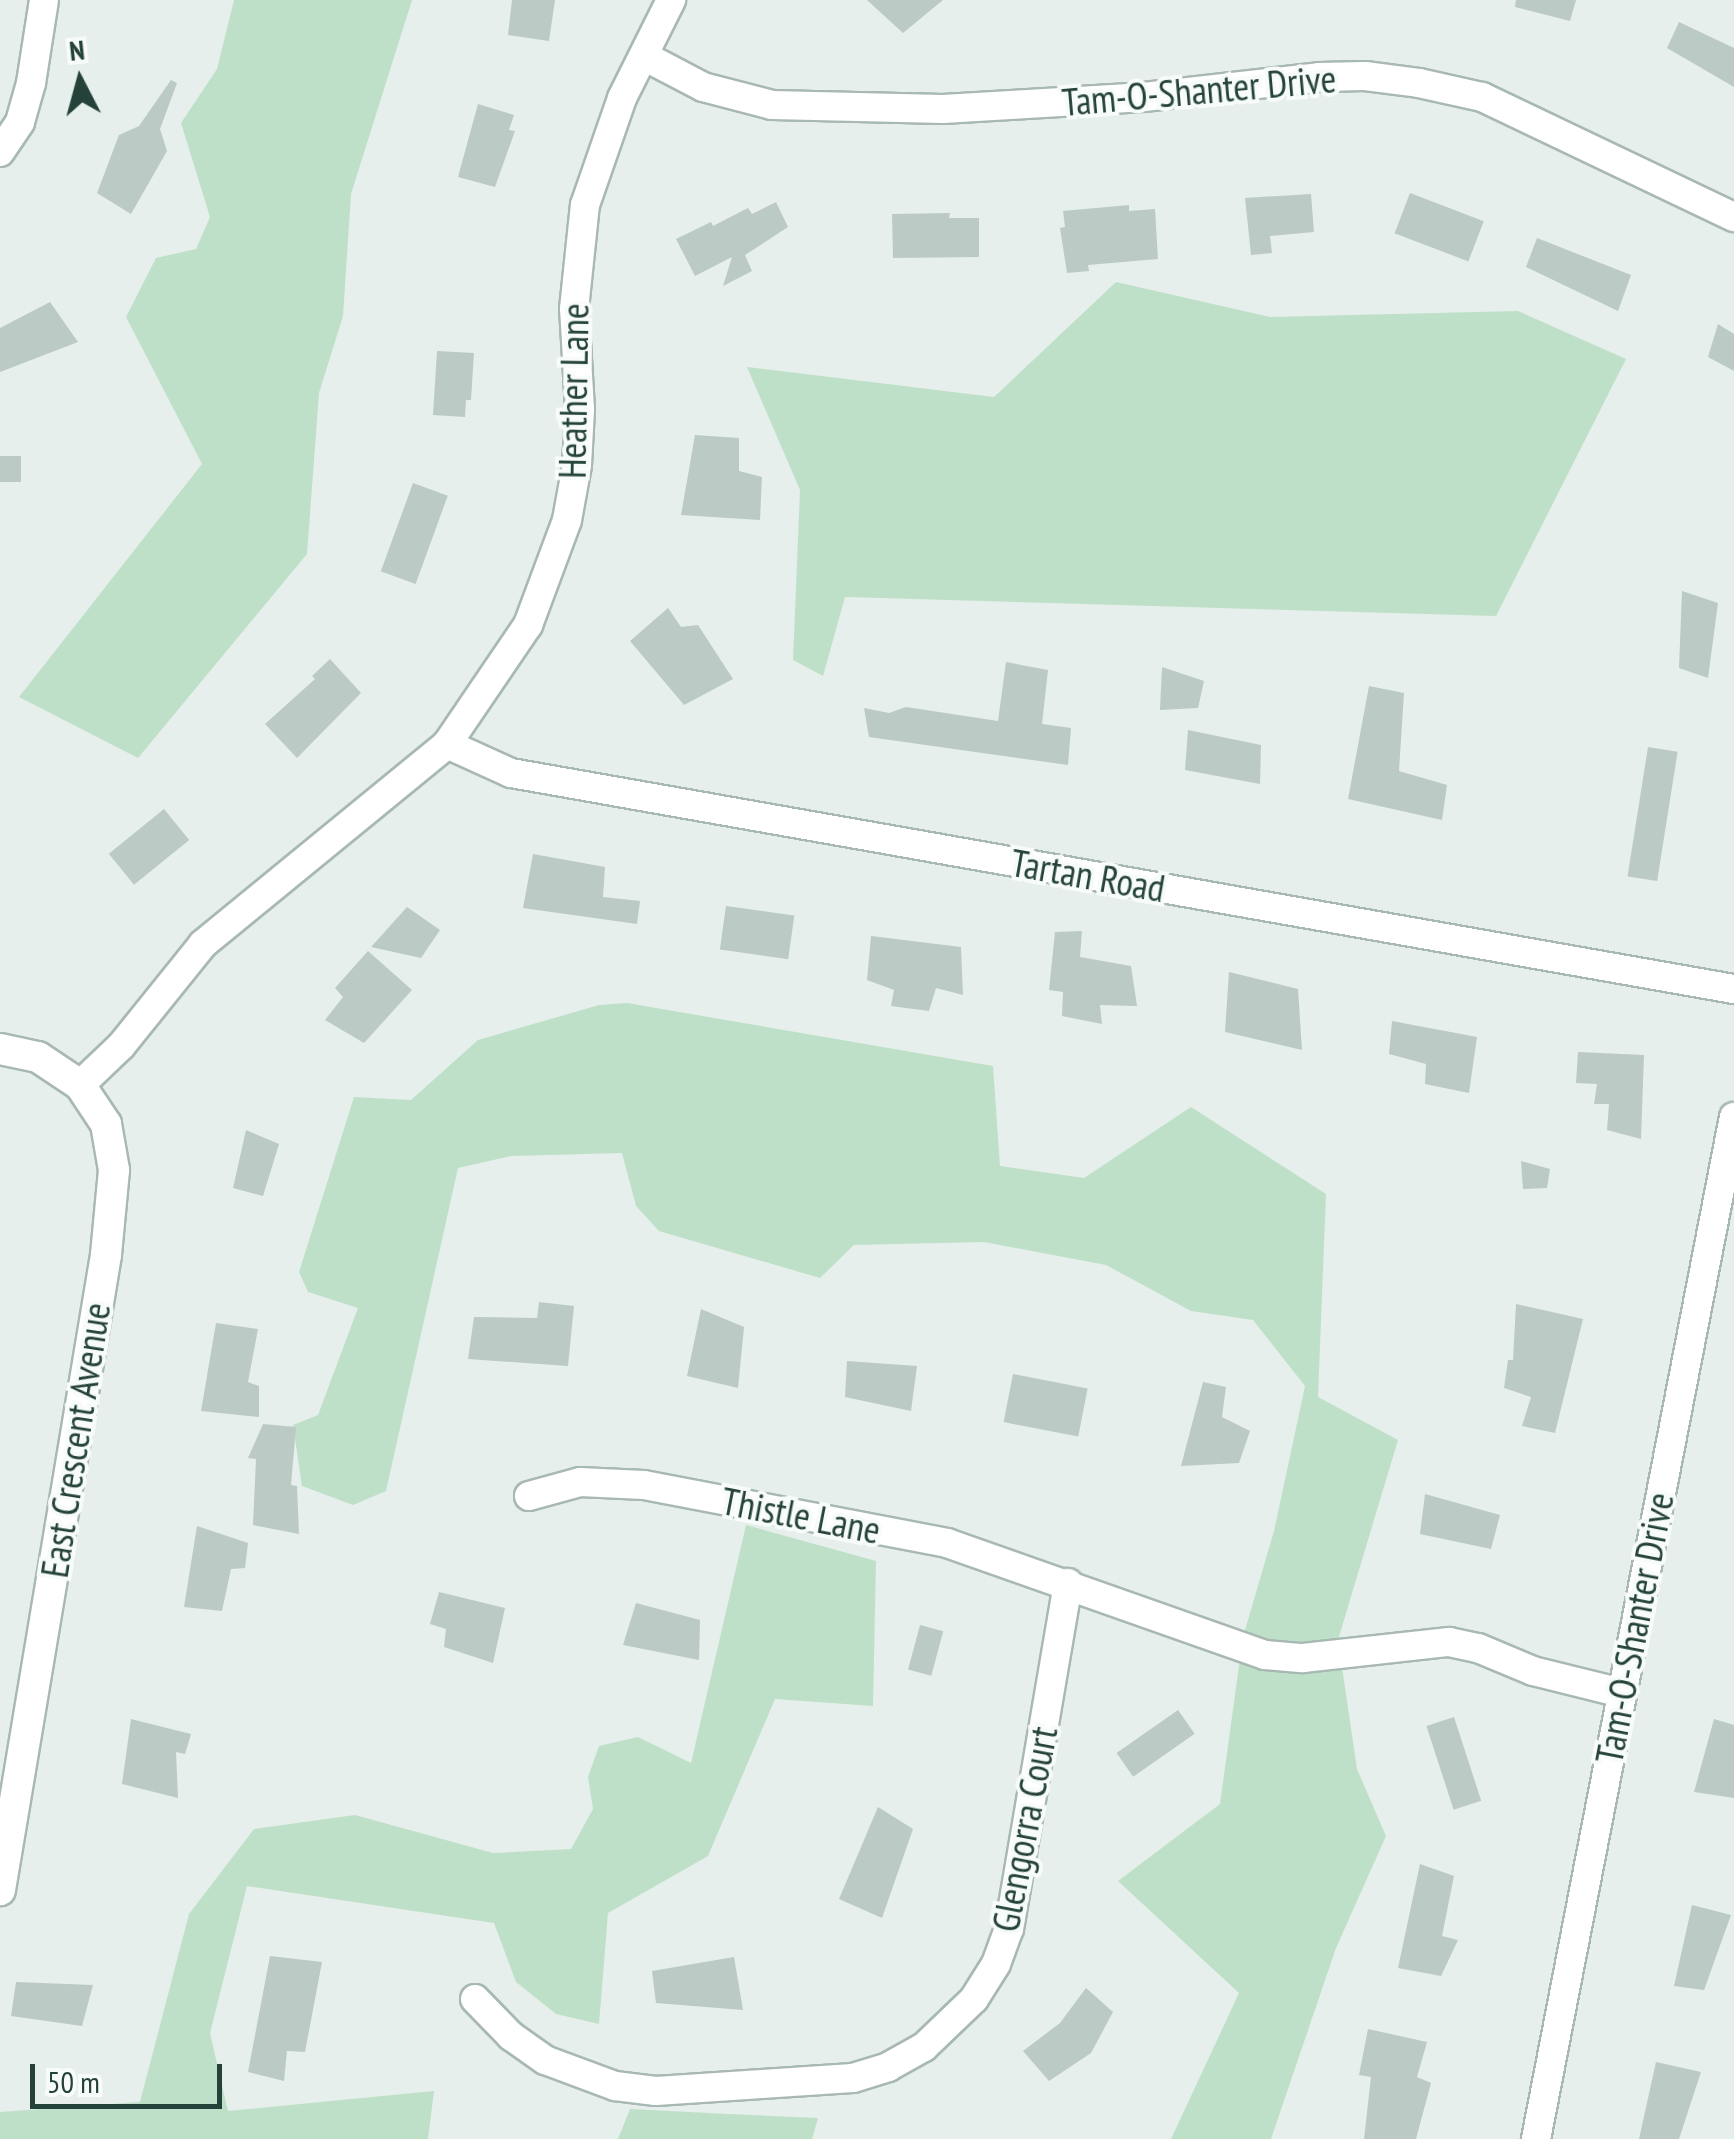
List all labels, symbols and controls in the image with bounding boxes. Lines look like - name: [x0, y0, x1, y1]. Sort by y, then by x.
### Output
- north arrow: [30, 30, 130, 130]
- text: N: [67, 30, 86, 69]
- street label: Tam-O-Shanter Drive: [1060, 55, 1338, 125]
- street label: Heather Lane: [549, 303, 597, 479]
- street label: Tartan Road: [1007, 839, 1169, 911]
- street label: East Crescent Avenue: [31, 1299, 119, 1581]
- street label: Thistle Lane: [718, 1477, 884, 1553]
- street label: Tam-O-Shanter Drive: [1585, 1489, 1683, 1767]
- street label: Glengorra Court: [982, 1723, 1066, 1935]
- scale bar: [35, 2044, 228, 2106]
- text: 50 m: [47, 2062, 100, 2101]

